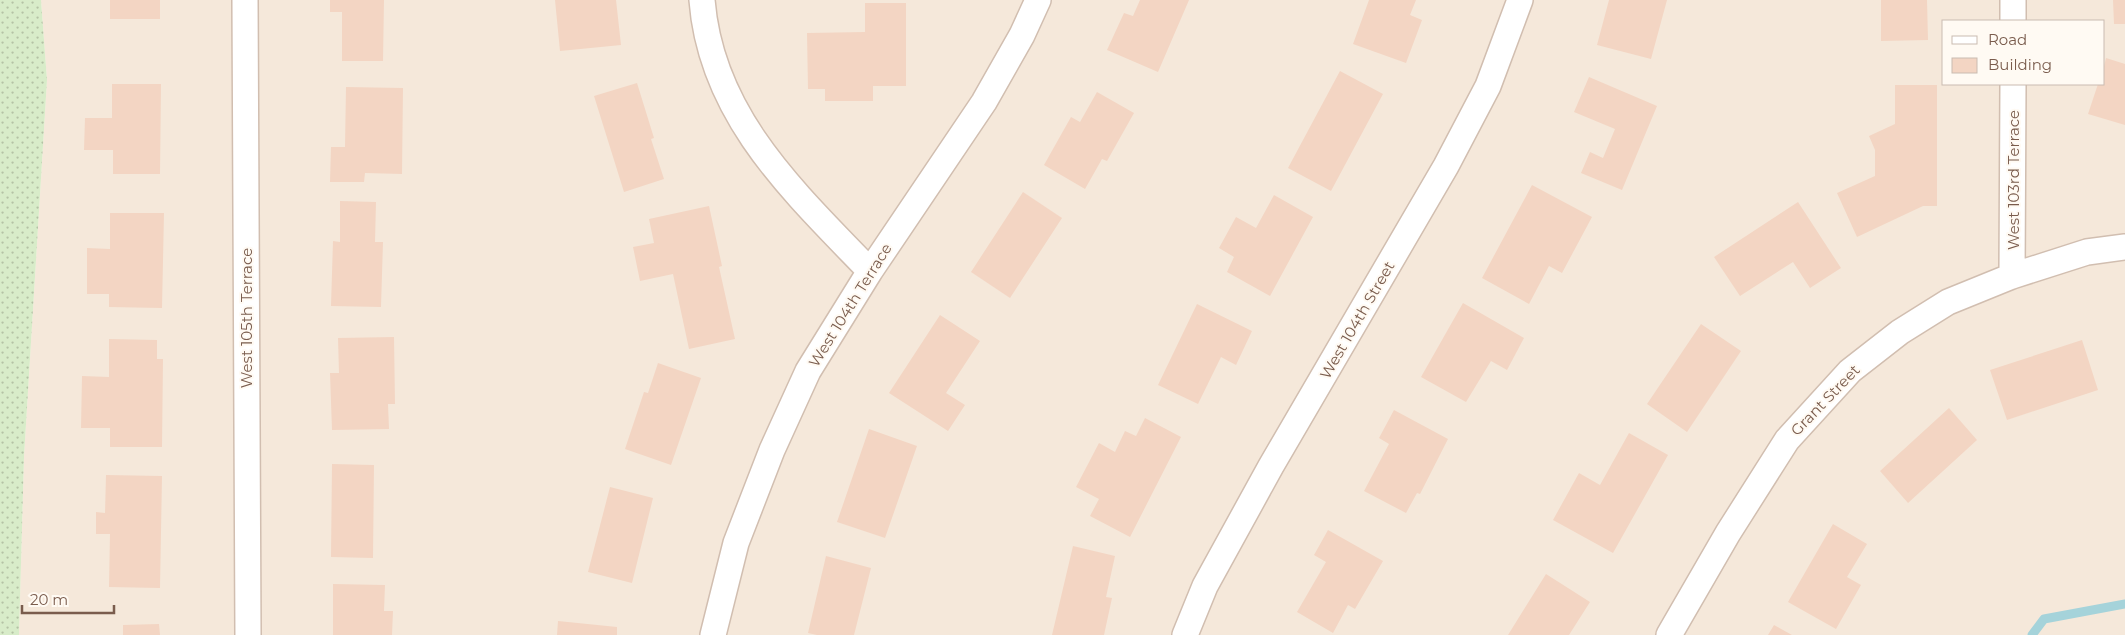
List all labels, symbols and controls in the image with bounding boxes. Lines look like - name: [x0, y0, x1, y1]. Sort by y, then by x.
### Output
- legend: [1942, 20, 2105, 85]
- text: Road: [1988, 30, 2027, 49]
- text: Building: [1988, 55, 2052, 74]
- street label: West 103rd Terrace: [2004, 110, 2023, 250]
- street label: West 104th Terrace: [804, 240, 896, 370]
- street label: West 105th Terrace: [237, 248, 256, 388]
- street label: West 104th Street: [1316, 258, 1398, 382]
- street label: Grant Street: [1786, 361, 1864, 439]
- scale bar: [22, 582, 115, 614]
- text: 20 m: [30, 590, 68, 609]

